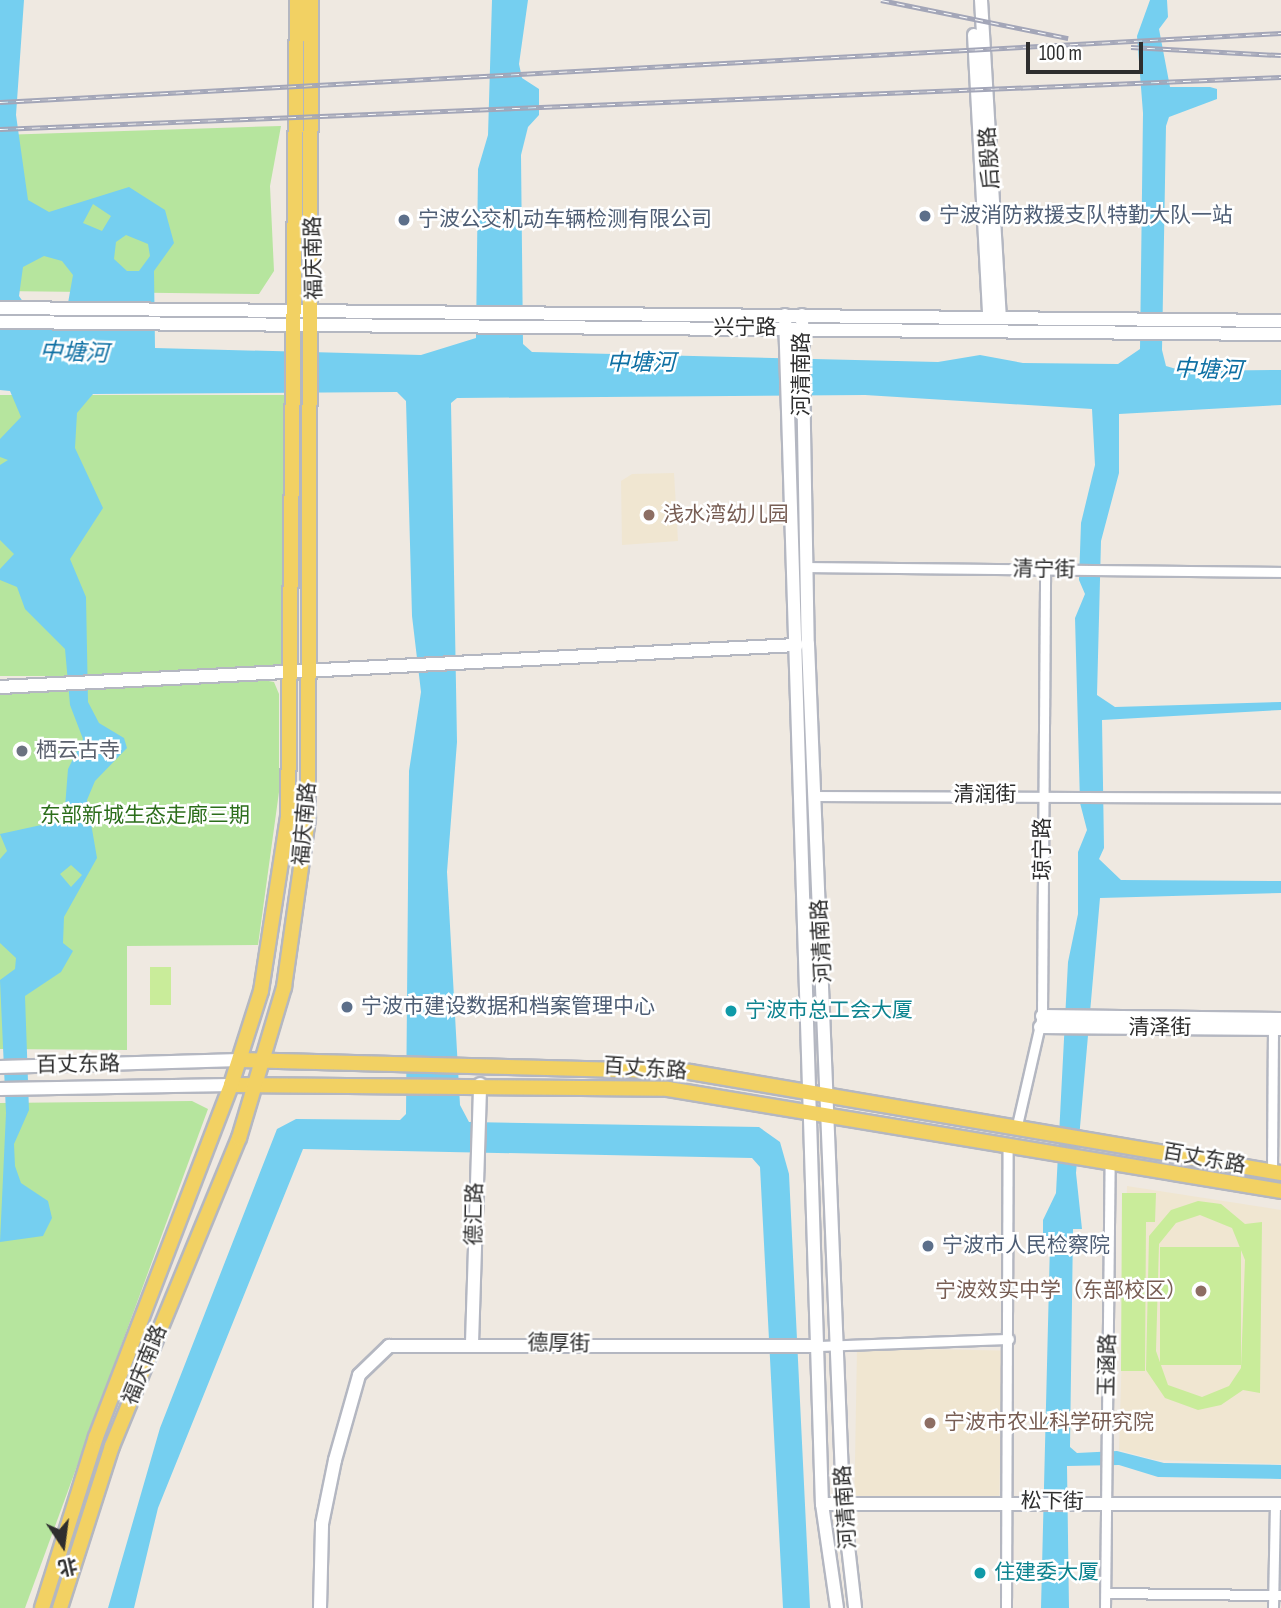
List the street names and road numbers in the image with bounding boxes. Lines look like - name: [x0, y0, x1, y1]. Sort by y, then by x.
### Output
- street label: 后殷路: [975, 126, 1005, 190]
- street label: 福庆南路: [301, 216, 327, 300]
- street label: 兴宁路: [714, 315, 776, 341]
- street label: 河清南路: [789, 332, 815, 416]
- street label: 清宁街: [1012, 557, 1076, 583]
- street label: 福庆南路: [289, 781, 321, 867]
- street label: 清润街: [954, 782, 1016, 808]
- street label: 琼宁路: [1030, 818, 1056, 880]
- street label: 河清南路: [807, 898, 837, 984]
- street label: 清泽街: [1129, 1015, 1191, 1041]
- street label: 百丈东路: [36, 1052, 120, 1078]
- street label: 百丈东路: [602, 1054, 688, 1084]
- street label: 百丈东路: [1160, 1139, 1248, 1179]
- street label: 德汇路: [462, 1182, 488, 1246]
- street label: 福庆南路: [118, 1321, 172, 1409]
- street label: 德厚街: [527, 1331, 591, 1357]
- street label: 玉涵路: [1095, 1333, 1121, 1397]
- street label: 河清南路: [831, 1464, 861, 1550]
- street label: 松下街: [1020, 1489, 1084, 1515]

